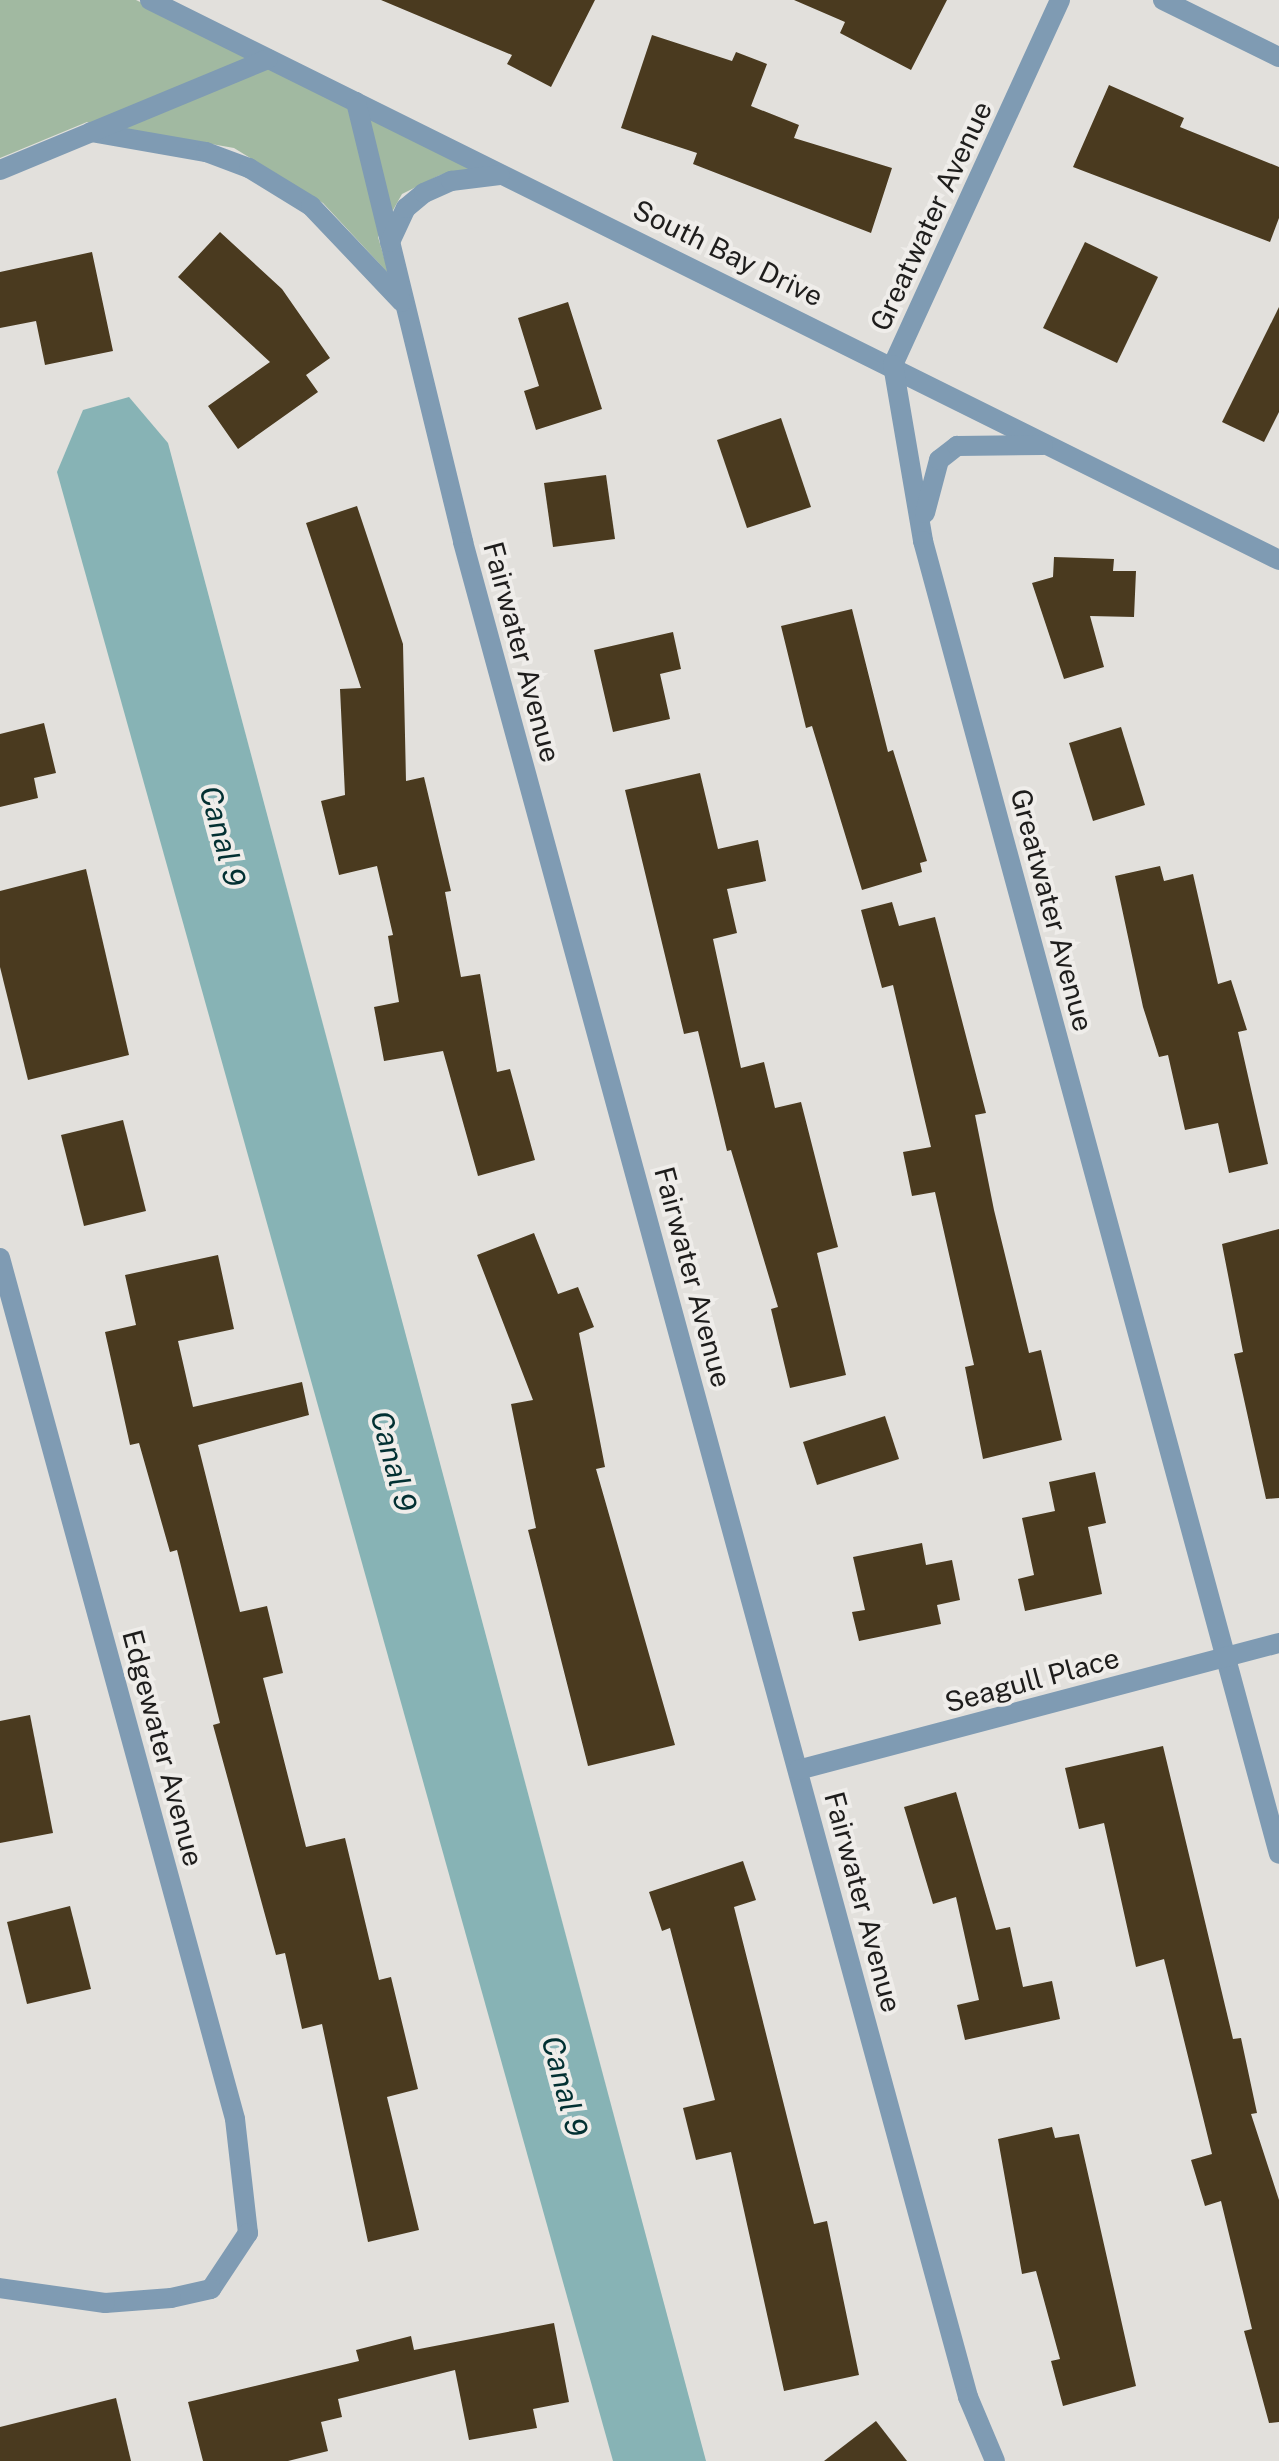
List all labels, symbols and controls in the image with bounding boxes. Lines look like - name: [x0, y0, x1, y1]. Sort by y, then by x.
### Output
- street label: Greatwater Avenue: [863, 96, 999, 336]
- street label: South Bay Drive: [628, 192, 828, 314]
- street label: Fairwater Avenue: [476, 538, 568, 766]
- water label: Canal 9: [192, 782, 254, 890]
- street label: Greatwater Avenue: [1004, 785, 1100, 1035]
- street label: Fairwater Avenue: [647, 1163, 739, 1391]
- water label: Canal 9: [363, 1407, 425, 1515]
- street label: Edgewater Avenue: [115, 1626, 211, 1870]
- street label: Seagull Place: [941, 1641, 1123, 1719]
- street label: Fairwater Avenue: [817, 1788, 909, 2016]
- water label: Canal 9: [534, 2032, 596, 2140]

